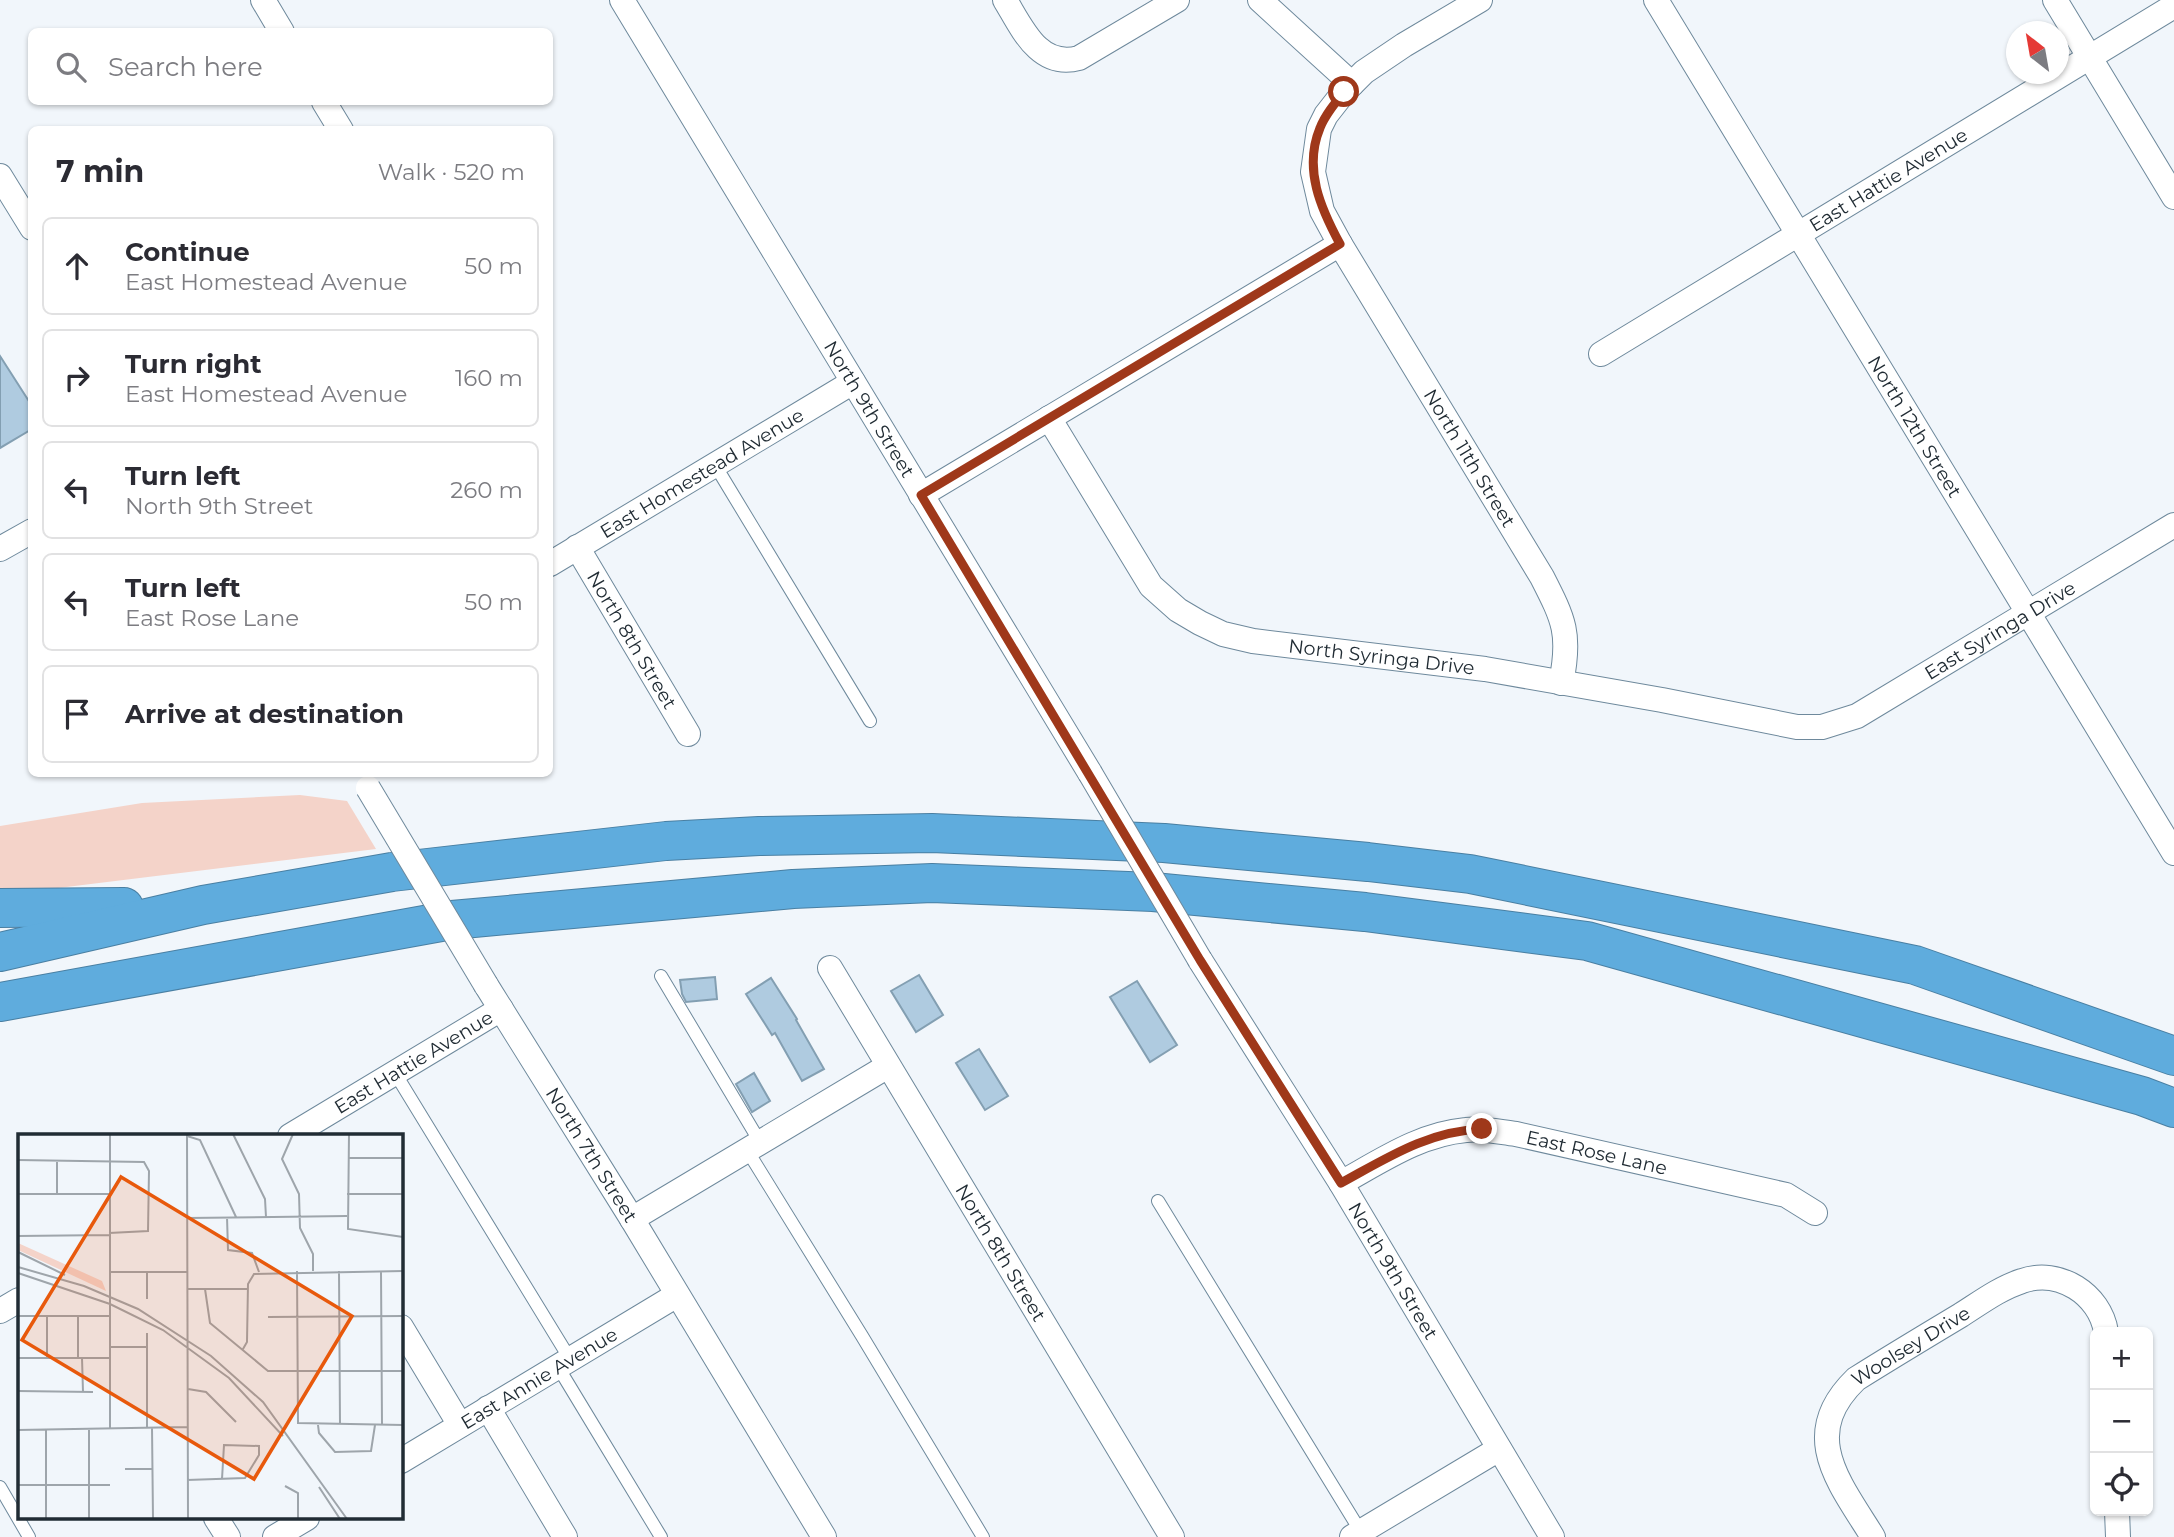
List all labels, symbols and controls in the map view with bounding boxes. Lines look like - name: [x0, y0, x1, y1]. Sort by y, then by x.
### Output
- north arrow: [2006, 21, 2069, 84]
- search box: [28, 28, 553, 105]
- icon: search: [52, 48, 90, 86]
- text: Search here: [108, 51, 263, 83]
- route start: [1328, 76, 1359, 107]
- street label: East Hattie Avenue: [1805, 123, 1972, 237]
- text: 7 min: [56, 153, 144, 190]
- text: Walk · 520 m: [378, 158, 525, 186]
- text: Continue: [125, 236, 250, 268]
- icon: ahead: [58, 247, 96, 285]
- text: 50 m: [464, 252, 523, 280]
- text: East Homestead Avenue: [125, 268, 407, 296]
- street label: North 9th Street: [819, 337, 919, 482]
- text: Turn right: [125, 348, 261, 380]
- street label: North 12th Street: [1863, 352, 1966, 502]
- icon: right: [58, 359, 96, 397]
- text: 160 m: [455, 364, 523, 392]
- text: East Homestead Avenue: [125, 380, 407, 408]
- street label: North 11th Street: [1419, 385, 1520, 532]
- street label: East Homestead Avenue: [596, 403, 808, 543]
- text: Turn left: [125, 460, 241, 492]
- icon: left: [58, 471, 96, 509]
- text: 260 m: [450, 476, 523, 504]
- text: North 9th Street: [125, 492, 313, 520]
- street label: North 8th Street: [582, 567, 682, 713]
- text: Turn left: [125, 572, 241, 604]
- street label: East Syringa Drive: [1920, 576, 2080, 685]
- icon: left: [58, 583, 96, 621]
- text: 50 m: [464, 588, 523, 616]
- text: East Rose Lane: [125, 604, 299, 632]
- street label: North Syringa Drive: [1287, 634, 1476, 680]
- icon: arrive: [58, 695, 96, 733]
- text: Arrive at destination: [125, 698, 404, 730]
- street label: East Hattie Avenue: [330, 1006, 497, 1119]
- street label: North 7th Street: [541, 1083, 642, 1227]
- route end: [1466, 1113, 1497, 1144]
- street label: East Rose Lane: [1524, 1126, 1669, 1180]
- inset map: [18, 1134, 402, 1520]
- street label: North 8th Street: [951, 1180, 1051, 1326]
- street label: North 9th Street: [1343, 1198, 1443, 1344]
- street label: Woolsey Drive: [1847, 1301, 1974, 1391]
- street label: East Annie Avenue: [457, 1323, 622, 1434]
- map controls: [2090, 1327, 2153, 1516]
- button: +: [2090, 1327, 2153, 1390]
- button: −: [2090, 1390, 2153, 1453]
- button: locate: [2090, 1453, 2153, 1516]

